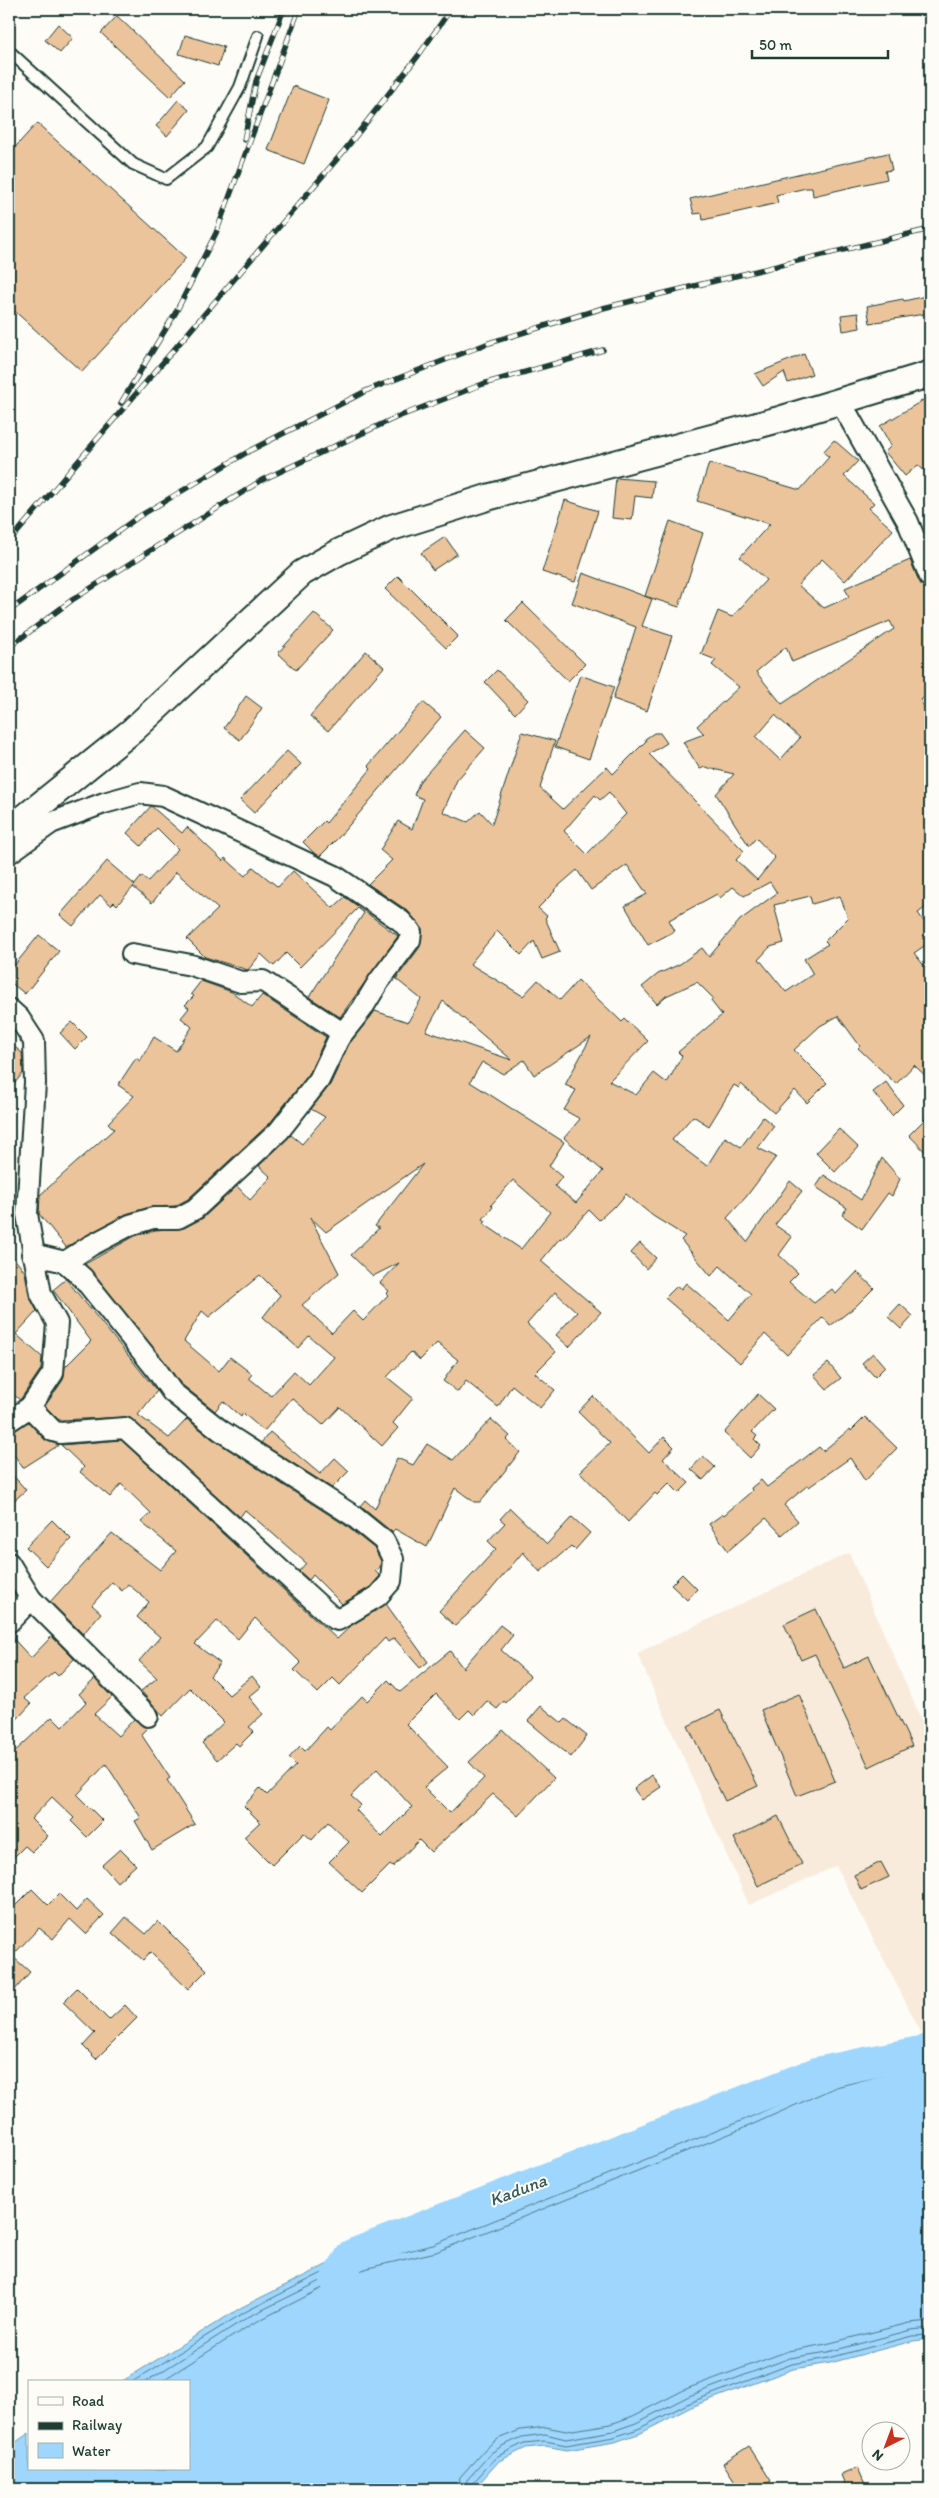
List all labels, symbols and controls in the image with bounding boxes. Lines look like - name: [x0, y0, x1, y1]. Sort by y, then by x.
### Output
- scale bar: [752, 28, 888, 60]
- text: 50 m: [759, 36, 792, 54]
- water label: Kaduna: [486, 2169, 550, 2211]
- legend: [28, 2380, 190, 2470]
- text: Road: [72, 2392, 105, 2410]
- text: Railway: [72, 2416, 122, 2434]
- north arrow: [862, 2420, 912, 2470]
- text: Water: [72, 2442, 111, 2460]
- text: N: [868, 2446, 887, 2465]

